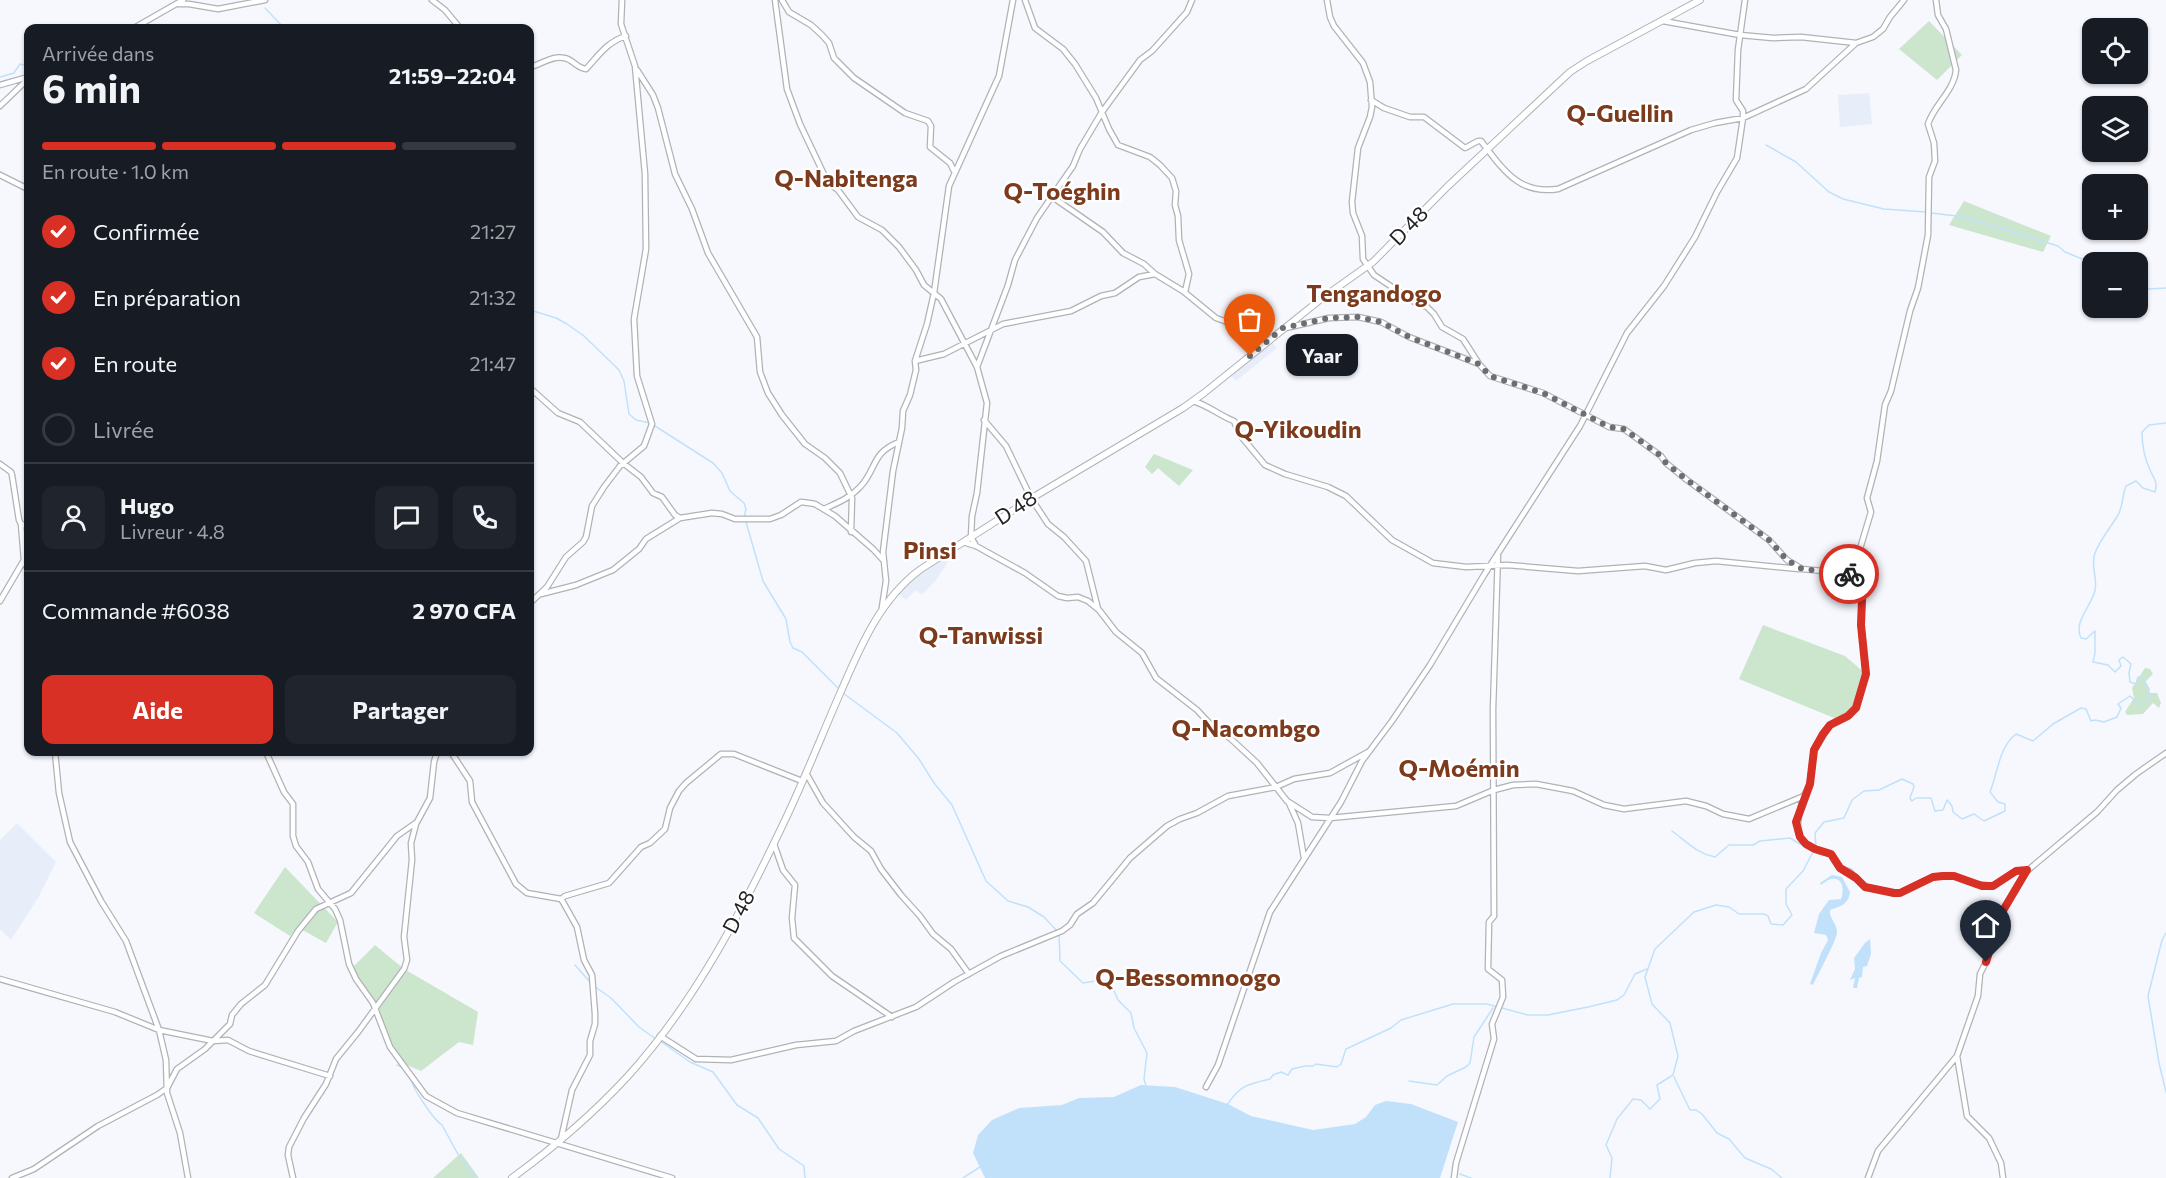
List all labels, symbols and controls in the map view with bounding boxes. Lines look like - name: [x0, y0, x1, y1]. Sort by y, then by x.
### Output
- map controls: [2082, 18, 2148, 318]
- button: locate: [2082, 18, 2148, 84]
- text: Arrivée dans: [42, 41, 154, 65]
- text: 21:59–22:04: [389, 62, 516, 89]
- text: 6 min: [42, 63, 141, 111]
- button: layers: [2082, 96, 2148, 162]
- district label: Q-Guellin: [1566, 98, 1674, 127]
- text: En route · 1.0 km: [42, 159, 189, 183]
- district label: Q-Nabitenga: [774, 163, 918, 192]
- button: +: [2082, 174, 2148, 240]
- district label: Q-Toéghin: [1003, 176, 1121, 205]
- street label: D 48: [1383, 200, 1432, 250]
- icon: check: [42, 215, 75, 248]
- text: Confirmée: [93, 218, 199, 245]
- text: 21:27: [470, 219, 516, 243]
- button: −: [2082, 252, 2148, 318]
- district label: Tengandogo: [1306, 278, 1442, 307]
- icon: check: [42, 281, 75, 314]
- text: En préparation: [93, 284, 241, 311]
- text: 21:32: [469, 285, 516, 309]
- pin: [1224, 294, 1275, 356]
- icon: bag: [1233, 303, 1266, 336]
- callout: Yaar: [1286, 335, 1358, 377]
- text: Yaar: [1302, 343, 1342, 367]
- icon: check: [42, 347, 75, 380]
- text: En route: [93, 350, 177, 377]
- text: 21:47: [469, 351, 516, 375]
- district label: Q-Yikoudin: [1234, 414, 1362, 443]
- text: Livrée: [93, 416, 154, 443]
- street label: D 48: [990, 484, 1041, 529]
- button: person: [42, 486, 105, 549]
- button: chat: [375, 486, 438, 549]
- button: phone: [453, 486, 516, 549]
- text: Hugo: [120, 492, 174, 519]
- text: Livreur · 4.8: [120, 519, 225, 543]
- district label: Pinsi: [903, 535, 957, 564]
- courier: [1819, 544, 1879, 604]
- icon: bike: [1833, 558, 1866, 591]
- text: Commande #6038: [42, 597, 230, 624]
- text: 2 970 CFA: [412, 597, 516, 624]
- district label: Q-Tanwissi: [919, 620, 1043, 649]
- button: Aide: [42, 675, 273, 744]
- button: Partager: [285, 675, 516, 744]
- district label: Q-Nacombgo: [1172, 713, 1320, 742]
- district label: Q-Moémin: [1398, 753, 1520, 782]
- street label: D 48: [716, 886, 759, 937]
- pin: [1960, 900, 2011, 962]
- icon: home: [1969, 909, 2002, 942]
- district label: Q-Bessomnoogo: [1095, 962, 1281, 991]

